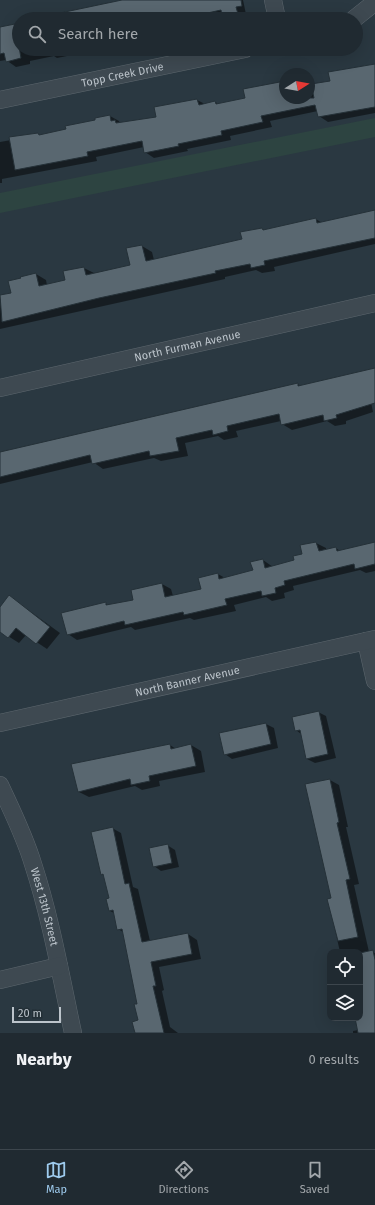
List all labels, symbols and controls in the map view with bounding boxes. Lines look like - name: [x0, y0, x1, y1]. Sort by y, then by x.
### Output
- search box: [12, 12, 363, 56]
- icon: search: [26, 23, 48, 45]
- text: Search here: [58, 25, 138, 43]
- street label: Topp Creek Drive: [80, 60, 165, 90]
- north arrow: [279, 68, 315, 104]
- street label: North Furman Avenue: [133, 328, 242, 364]
- street label: North Banner Avenue: [134, 663, 241, 700]
- street label: West 13th Street: [28, 866, 61, 947]
- map controls: [327, 949, 363, 1021]
- button: locate: [327, 949, 363, 985]
- button: layers: [327, 985, 363, 1021]
- scale bar: [12, 1005, 61, 1024]
- text: 20 m: [18, 1007, 42, 1020]
- text: Nearby: [16, 1049, 71, 1070]
- text: 0 results: [308, 1052, 359, 1067]
- tab: Map: [45, 1159, 67, 1196]
- tab: Directions: [158, 1159, 209, 1196]
- tab: Saved: [300, 1159, 330, 1196]

